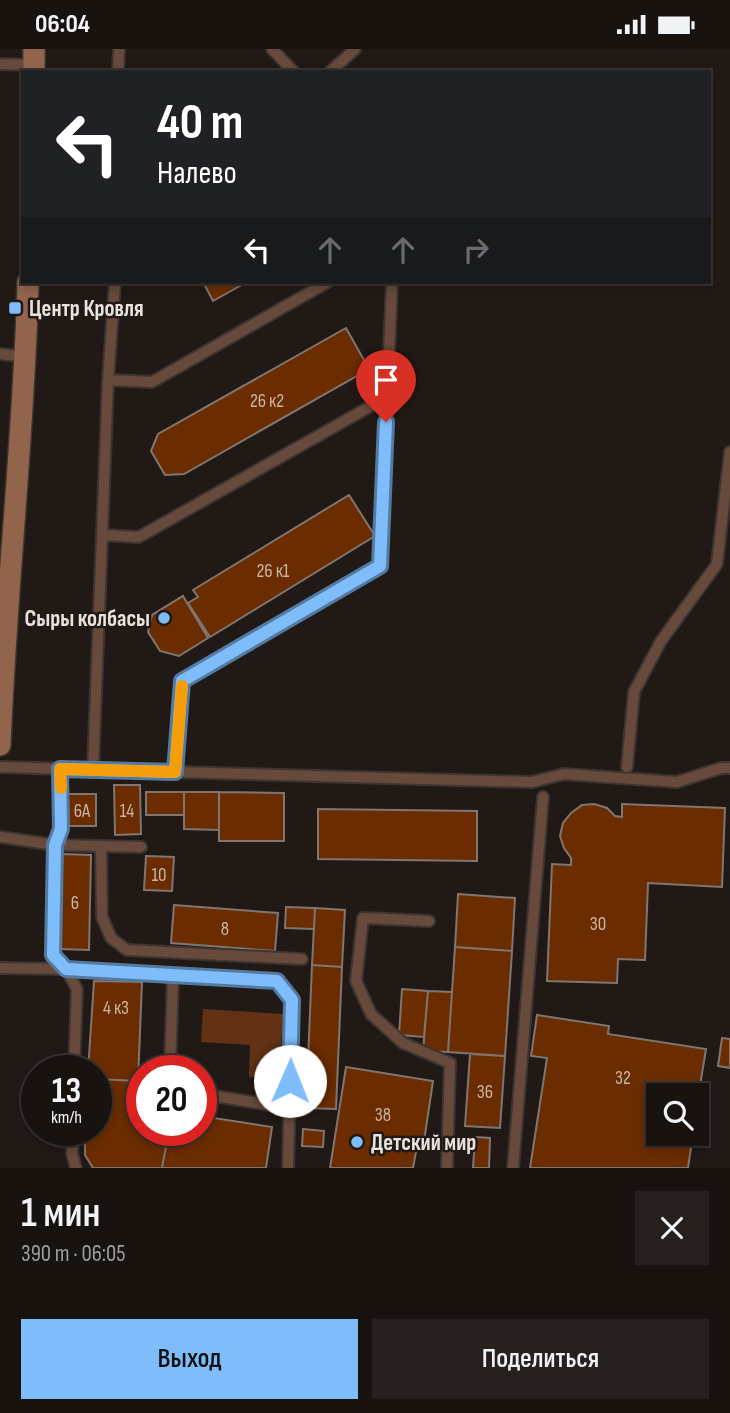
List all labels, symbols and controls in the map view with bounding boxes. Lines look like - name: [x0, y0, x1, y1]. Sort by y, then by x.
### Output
- text: 06:04: [35, 9, 90, 40]
- text: 40 m: [157, 94, 243, 153]
- icon: left: [42, 98, 133, 189]
- text: Налево: [157, 154, 237, 193]
- icon: left: [238, 231, 276, 269]
- icon: ahead: [311, 231, 349, 269]
- icon: ahead: [384, 231, 422, 269]
- icon: right: [457, 231, 495, 269]
- place label: Центр Кровля: [29, 295, 144, 323]
- marker: Центр Кровля: [7, 300, 23, 316]
- pin: [356, 350, 416, 422]
- icon: arrive: [367, 361, 405, 399]
- house number: 26 к2: [250, 390, 284, 413]
- house number: 26 к1: [256, 560, 290, 583]
- place label: Сыры колбасы: [25, 605, 150, 633]
- marker: Сыры колбасы: [156, 610, 172, 626]
- house number: 6А: [74, 800, 91, 823]
- house number: 14: [120, 800, 134, 823]
- house number: 10: [151, 864, 167, 887]
- house number: 6: [71, 892, 79, 915]
- house number: 30: [590, 913, 606, 936]
- house number: 8: [221, 918, 229, 941]
- house number: 4 к3: [103, 997, 129, 1020]
- position arrow: [253, 1044, 327, 1118]
- speed limit sign: 20: [126, 1055, 217, 1146]
- house number: 32: [615, 1067, 631, 1090]
- text: 13: [52, 1070, 81, 1113]
- house number: 36: [477, 1081, 493, 1104]
- map controls: [646, 1083, 709, 1146]
- button: search: [646, 1083, 709, 1146]
- house number: 38: [375, 1104, 391, 1127]
- text: km/h: [51, 1107, 82, 1128]
- place label: Детский мир: [371, 1129, 476, 1157]
- marker: Детский мир: [349, 1134, 365, 1150]
- text: 1 мин: [21, 1188, 101, 1239]
- button: close: [635, 1191, 709, 1265]
- text: 390 m · 06:05: [21, 1240, 126, 1268]
- button: Выход: [21, 1319, 358, 1399]
- button: Поделиться: [372, 1319, 709, 1399]

